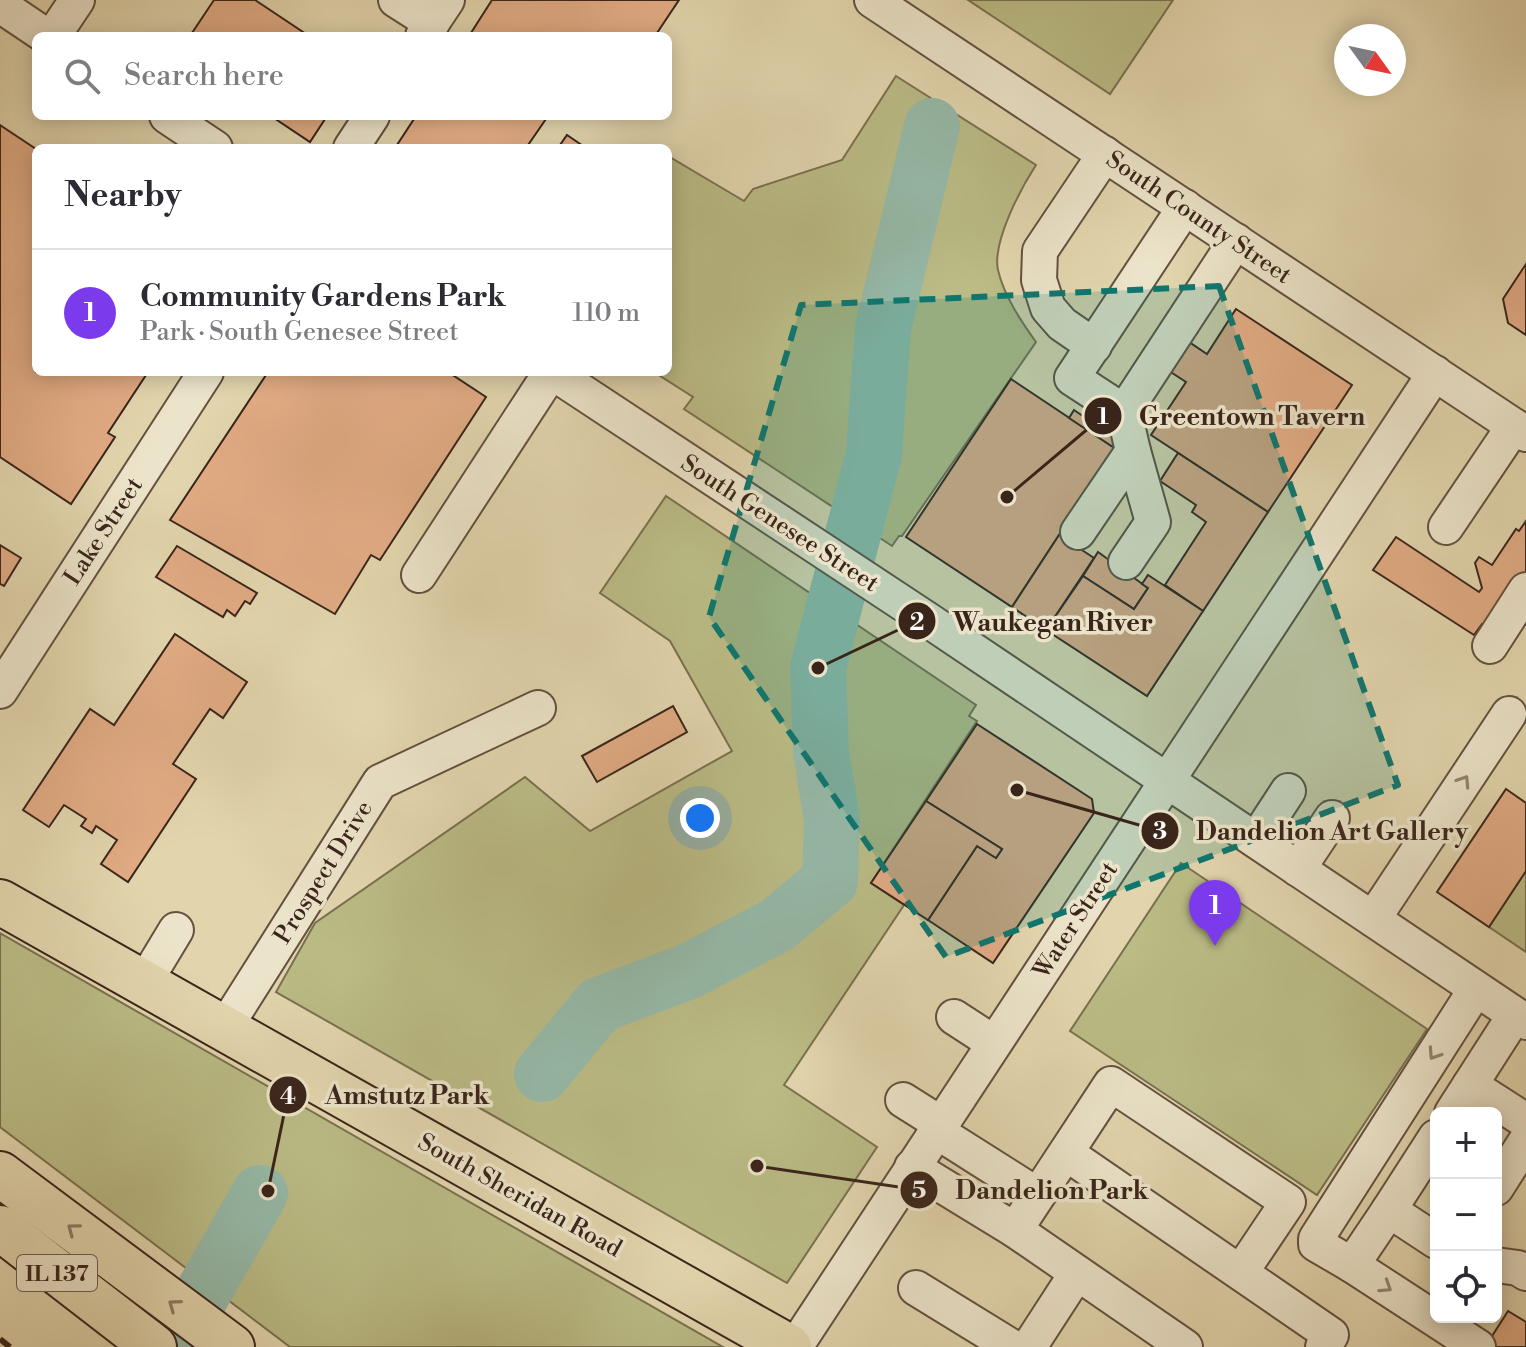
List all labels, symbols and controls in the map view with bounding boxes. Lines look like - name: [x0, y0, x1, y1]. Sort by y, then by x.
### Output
- north arrow: [1334, 24, 1406, 96]
- search box: [32, 32, 672, 120]
- icon: search: [60, 54, 104, 98]
- text: Search here: [124, 57, 284, 95]
- street label: South County Street: [1100, 145, 1297, 291]
- text: Nearby: [64, 175, 182, 217]
- text: Community Gardens Park: [140, 278, 506, 316]
- text: 1: [84, 297, 96, 329]
- text: 110 m: [572, 297, 640, 329]
- text: Park · South Genesee Street: [140, 316, 458, 348]
- callout: Greentown Tavern: [1083, 391, 1381, 441]
- text: Greentown Tavern: [1139, 401, 1365, 433]
- text: 1: [1097, 402, 1109, 432]
- street label: South Genesee Street: [675, 449, 885, 599]
- street label: Lake Street: [58, 472, 150, 591]
- callout: Waukegan River: [897, 596, 1169, 646]
- text: Waukegan River: [952, 607, 1153, 639]
- text: 2: [910, 608, 925, 638]
- one-way arrow: [1455, 776, 1470, 790]
- street label: Prospect Drive: [268, 795, 380, 950]
- your location: [680, 798, 720, 838]
- callout: Dandelion Art Gallery: [1140, 806, 1484, 856]
- text: Dandelion Art Gallery: [1196, 816, 1469, 848]
- text: 3: [1153, 817, 1167, 847]
- street label: Water Street: [1026, 856, 1125, 985]
- pin: 1: [1189, 880, 1241, 946]
- one-way arrow: [1428, 1046, 1443, 1060]
- callout: Amstutz Park: [268, 1070, 505, 1120]
- text: Amstutz Park: [324, 1080, 490, 1112]
- text: 4: [280, 1082, 296, 1112]
- map controls: [1430, 1107, 1502, 1323]
- button: +: [1430, 1107, 1502, 1179]
- street label: South Sheridan Road: [412, 1127, 627, 1265]
- callout: Dandelion Park: [899, 1165, 1164, 1215]
- text: Dandelion Park: [955, 1175, 1150, 1207]
- text: 5: [912, 1176, 927, 1206]
- button: −: [1430, 1179, 1502, 1251]
- one-way arrow: [68, 1225, 82, 1239]
- button: locate: [1430, 1251, 1502, 1323]
- road number: IL 137: [17, 1255, 97, 1291]
- one-way arrow: [1377, 1277, 1391, 1292]
- one-way arrow: [169, 1300, 183, 1315]

